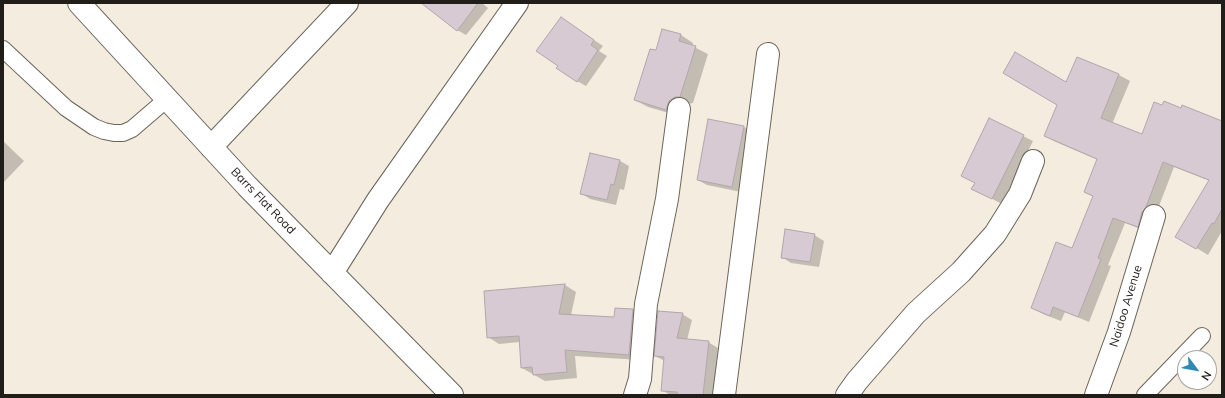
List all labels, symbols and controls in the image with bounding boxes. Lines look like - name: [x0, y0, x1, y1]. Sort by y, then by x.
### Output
- street label: Barrs Flat Road: [228, 165, 298, 237]
- street label: Naidoo Avenue: [1107, 263, 1145, 349]
- north arrow: [1177, 350, 1217, 390]
- text: N: [1198, 369, 1214, 383]

